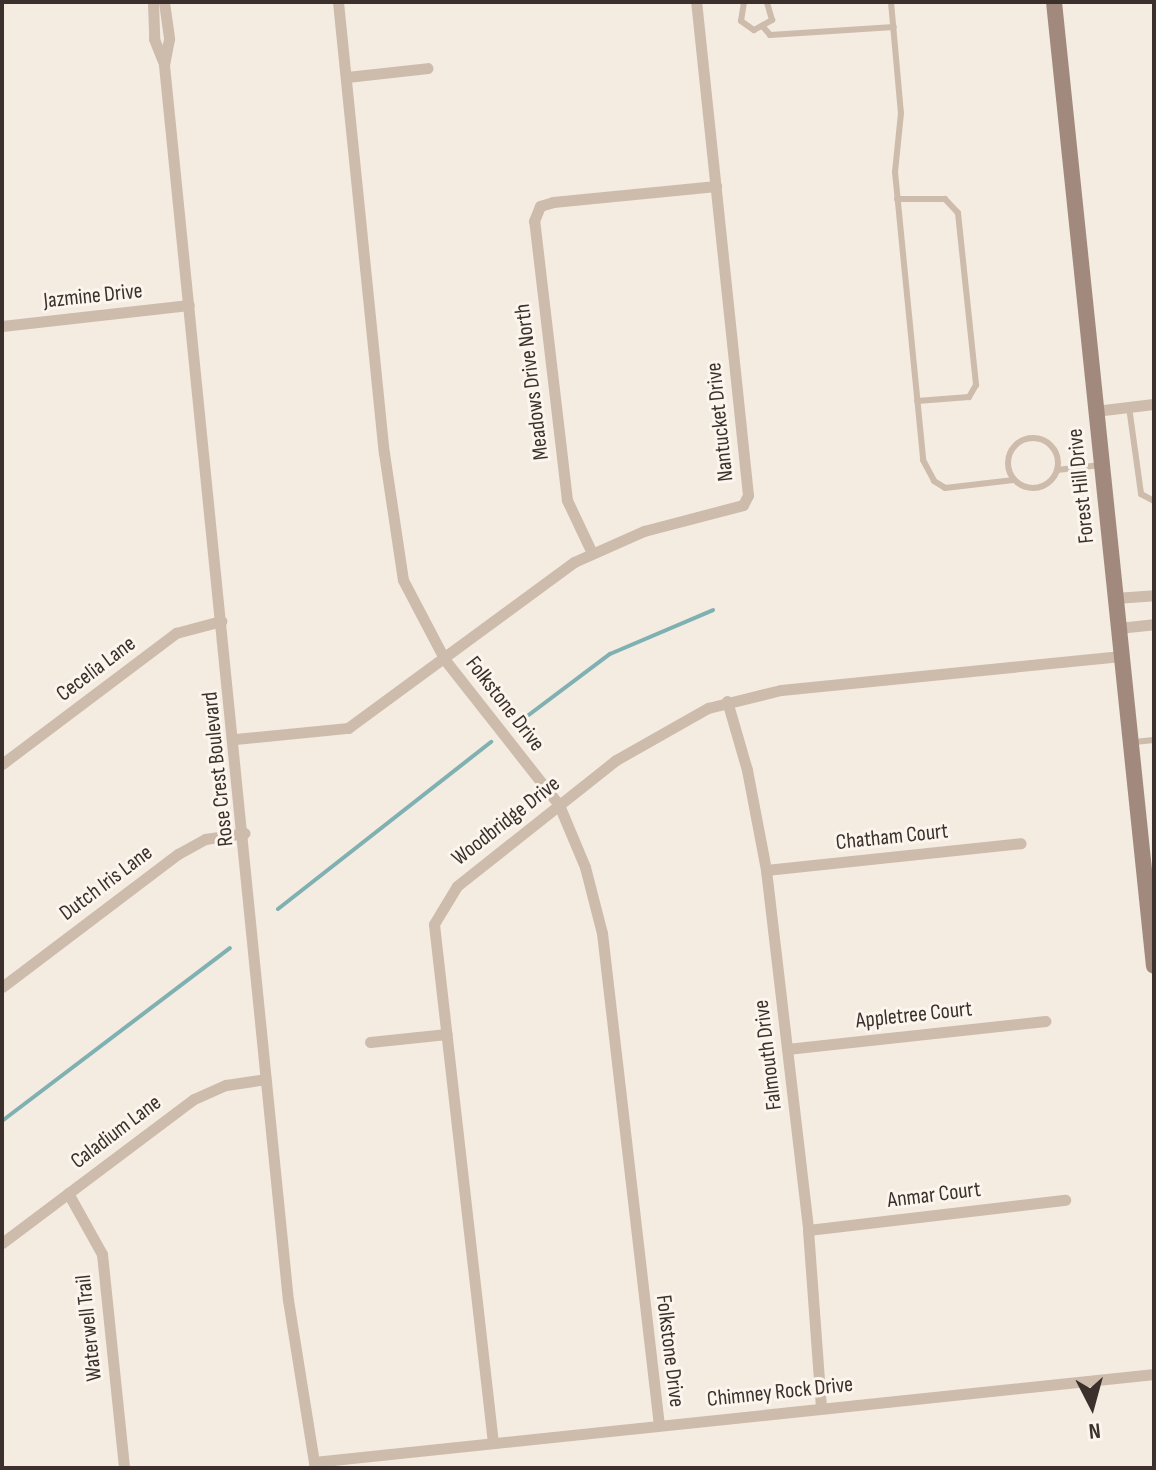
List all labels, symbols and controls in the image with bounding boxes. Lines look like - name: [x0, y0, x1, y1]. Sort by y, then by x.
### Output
- street label: Jazmine Drive: [42, 278, 144, 314]
- street label: Meadows Drive North: [509, 302, 555, 462]
- street label: Nantucket Drive: [701, 361, 739, 483]
- street label: Forest Hill Drive: [1062, 427, 1100, 545]
- street label: Cecelia Lane: [51, 631, 141, 707]
- street label: Folkstone Drive: [460, 651, 550, 757]
- street label: Rose Crest Boulevard: [197, 690, 239, 848]
- street label: Woodbridge Drive: [447, 771, 565, 871]
- street label: Chatham Court: [834, 818, 950, 856]
- street label: Dutch Iris Lane: [54, 840, 158, 926]
- street label: Appletree Court: [855, 996, 973, 1034]
- street label: Falmouth Drive: [748, 998, 788, 1112]
- street label: Caladium Lane: [66, 1089, 166, 1175]
- street label: Anmar Court: [886, 1176, 982, 1214]
- street label: Waterwell Trail: [70, 1273, 108, 1383]
- street label: Folkstone Drive: [650, 1293, 690, 1409]
- north arrow: [1052, 1366, 1132, 1446]
- street label: Chimney Rock Drive: [706, 1371, 854, 1413]
- text: N: [1087, 1416, 1102, 1444]

